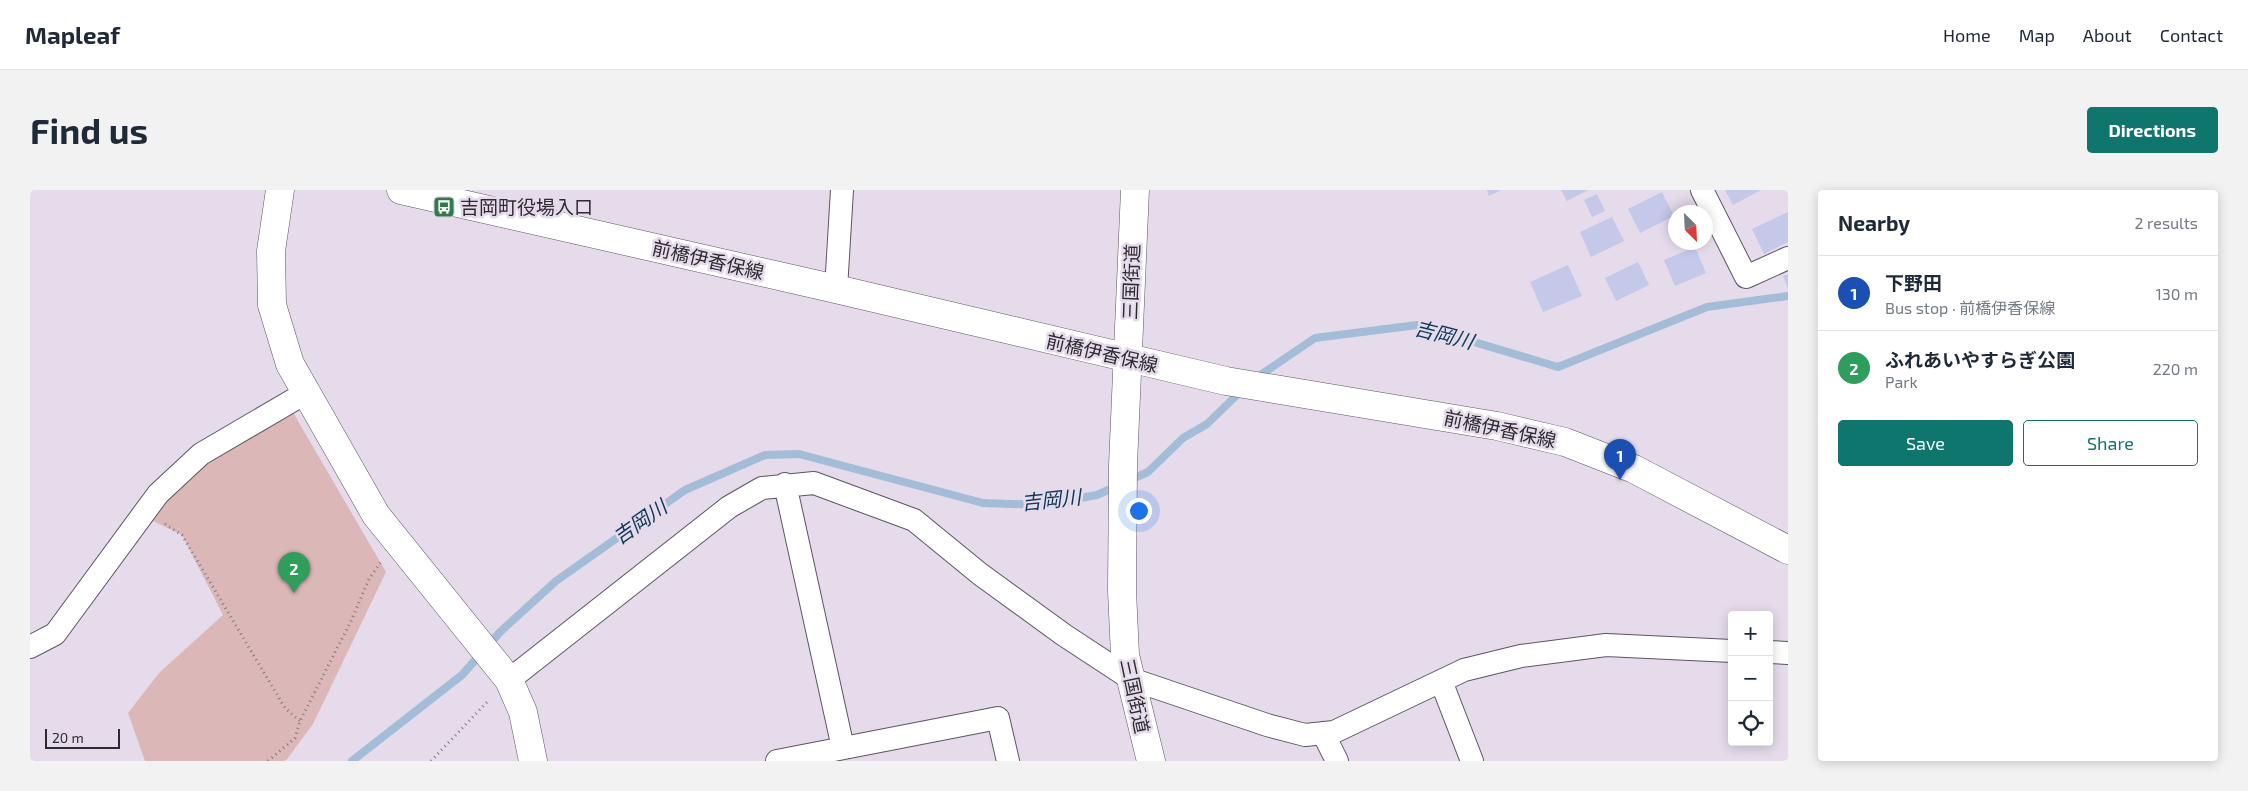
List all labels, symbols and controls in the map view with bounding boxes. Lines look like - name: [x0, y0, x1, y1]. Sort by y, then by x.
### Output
- text: Mapleaf: [25, 20, 120, 49]
- text: Home: [1943, 24, 1991, 46]
- text: Map: [2019, 24, 2055, 46]
- text: About: [2083, 24, 2132, 46]
- text: Contact: [2160, 24, 2223, 46]
- button: Directions: [2087, 107, 2218, 153]
- text: Find us: [30, 109, 148, 151]
- bus stop icon: 吉岡町役場入口: [432, 195, 456, 219]
- place label: 吉岡町役場入口: [460, 195, 593, 218]
- north arrow: [1668, 205, 1713, 250]
- text: Nearby: [1838, 210, 1910, 235]
- text: 2 results: [2135, 213, 2198, 232]
- street label: 前橋伊香保線: [650, 235, 766, 284]
- street label: 三国街道: [1118, 244, 1143, 320]
- text: 下野田: [1885, 271, 1942, 294]
- text: 1: [1851, 284, 1857, 303]
- text: 130 m: [2156, 284, 2198, 303]
- text: Bus stop · 前橋伊香保線: [1885, 298, 2055, 317]
- water label: 吉岡川: [1412, 315, 1478, 353]
- street label: 前橋伊香保線: [1044, 328, 1160, 377]
- text: ふれあいやすらぎ公園: [1885, 348, 2075, 371]
- text: 2: [1849, 359, 1859, 378]
- text: 220 m: [2153, 359, 2198, 378]
- text: Park: [1885, 372, 1918, 391]
- street label: 前橋伊香保線: [1442, 405, 1558, 452]
- button: Save: [1838, 420, 2013, 466]
- button: Share: [2023, 420, 2198, 466]
- pin: 1: [1604, 439, 1636, 480]
- water label: 吉岡川: [1020, 484, 1084, 514]
- water label: 吉岡川: [608, 493, 673, 548]
- your location: [1126, 498, 1152, 524]
- pin: 2: [278, 552, 310, 593]
- map controls: [1728, 611, 1773, 746]
- button: +: [1728, 611, 1773, 656]
- street label: 三国街道: [1116, 656, 1155, 735]
- button: −: [1728, 656, 1773, 701]
- button: locate: [1728, 701, 1773, 746]
- scale bar: [45, 726, 120, 749]
- text: 20 m: [52, 729, 84, 746]

